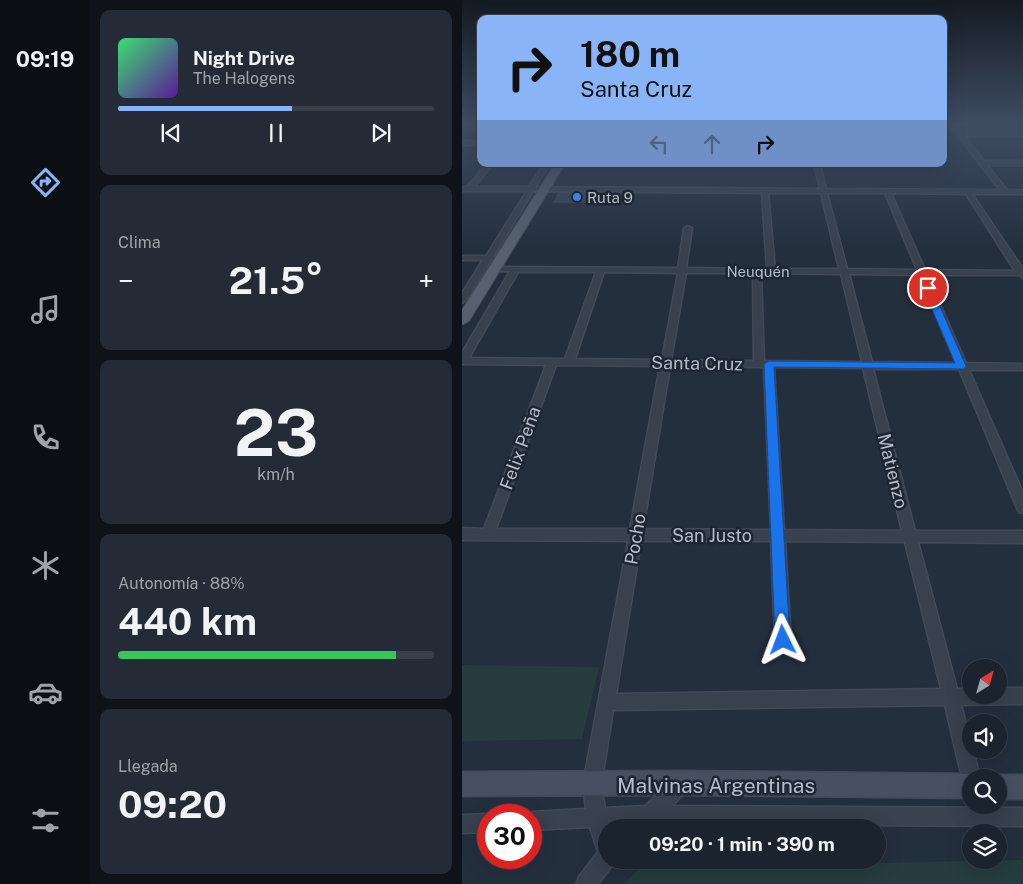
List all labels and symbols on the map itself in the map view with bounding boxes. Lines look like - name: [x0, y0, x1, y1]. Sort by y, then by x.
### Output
- place label: Ruta 9: [587, 189, 633, 206]
- marker: Ruta 9: [571, 191, 583, 203]
- street label: Neuquén: [726, 263, 790, 280]
- pin: [907, 267, 949, 309]
- street label: Santa Cruz: [651, 352, 743, 374]
- street label: Felix Peña: [495, 404, 545, 492]
- street label: Matienzo: [874, 431, 912, 511]
- street label: Pocho: [620, 512, 650, 566]
- street label: San Justo: [672, 525, 752, 546]
- position arrow: [756, 613, 808, 665]
- north arrow: [962, 659, 1007, 704]
- street label: Malvinas Argentinas: [617, 773, 815, 798]
- speed limit sign: 30: [477, 804, 542, 869]

